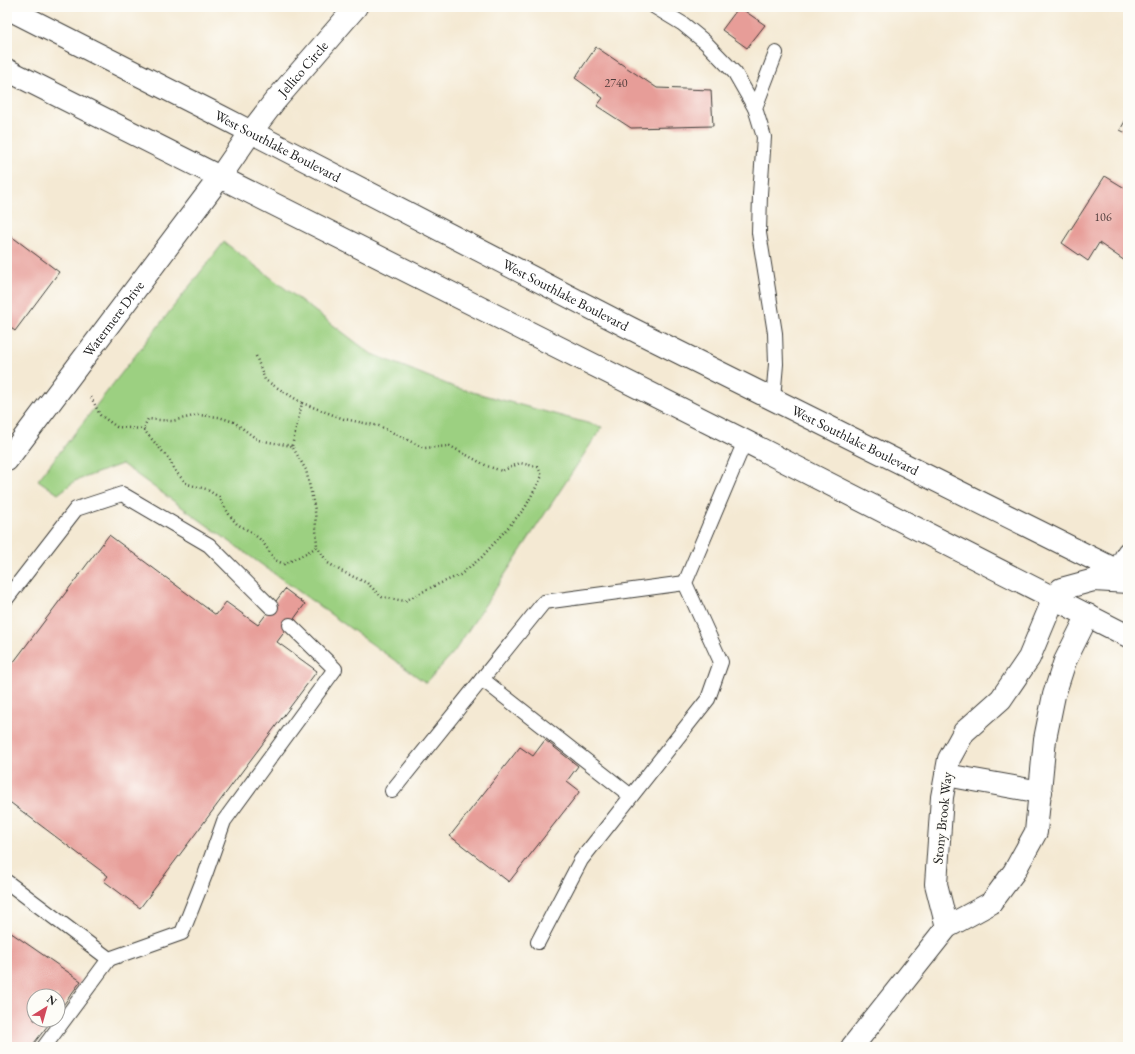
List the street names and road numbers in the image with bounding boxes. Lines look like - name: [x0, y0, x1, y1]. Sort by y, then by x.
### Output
- street label: Jellico Circle: [273, 36, 332, 101]
- street label: West Southlake Boulevard: [212, 106, 345, 186]
- street label: West Southlake Boulevard: [500, 255, 633, 335]
- street label: Watermere Drive: [79, 276, 148, 360]
- street label: West Southlake Boulevard: [789, 401, 923, 480]
- street label: Stony Brook Way: [928, 770, 956, 865]

